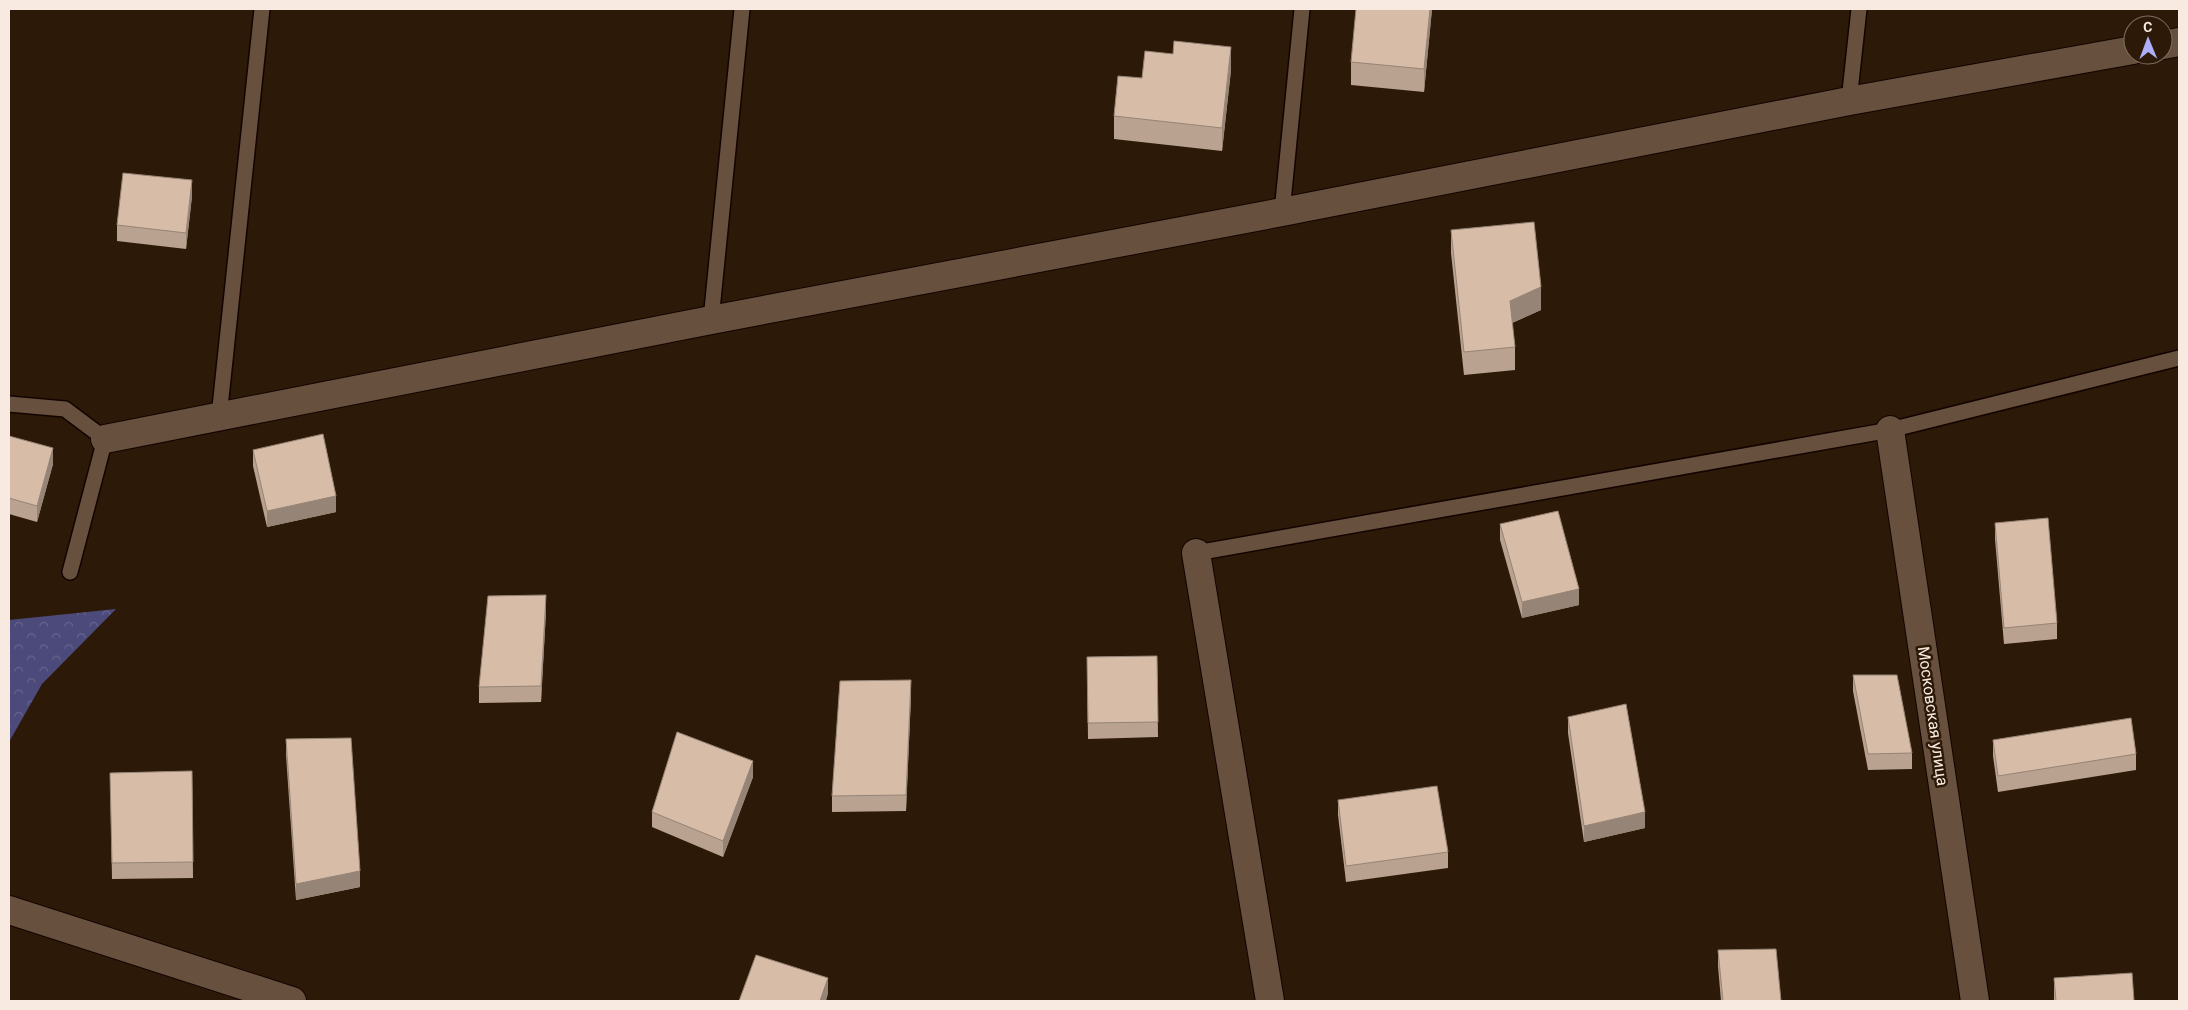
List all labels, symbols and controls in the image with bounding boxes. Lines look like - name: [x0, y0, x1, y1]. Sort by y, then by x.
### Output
- north arrow: [2123, 15, 2173, 65]
- text: С: [2143, 19, 2152, 35]
- street label: Московская улица: [1914, 645, 1952, 787]

